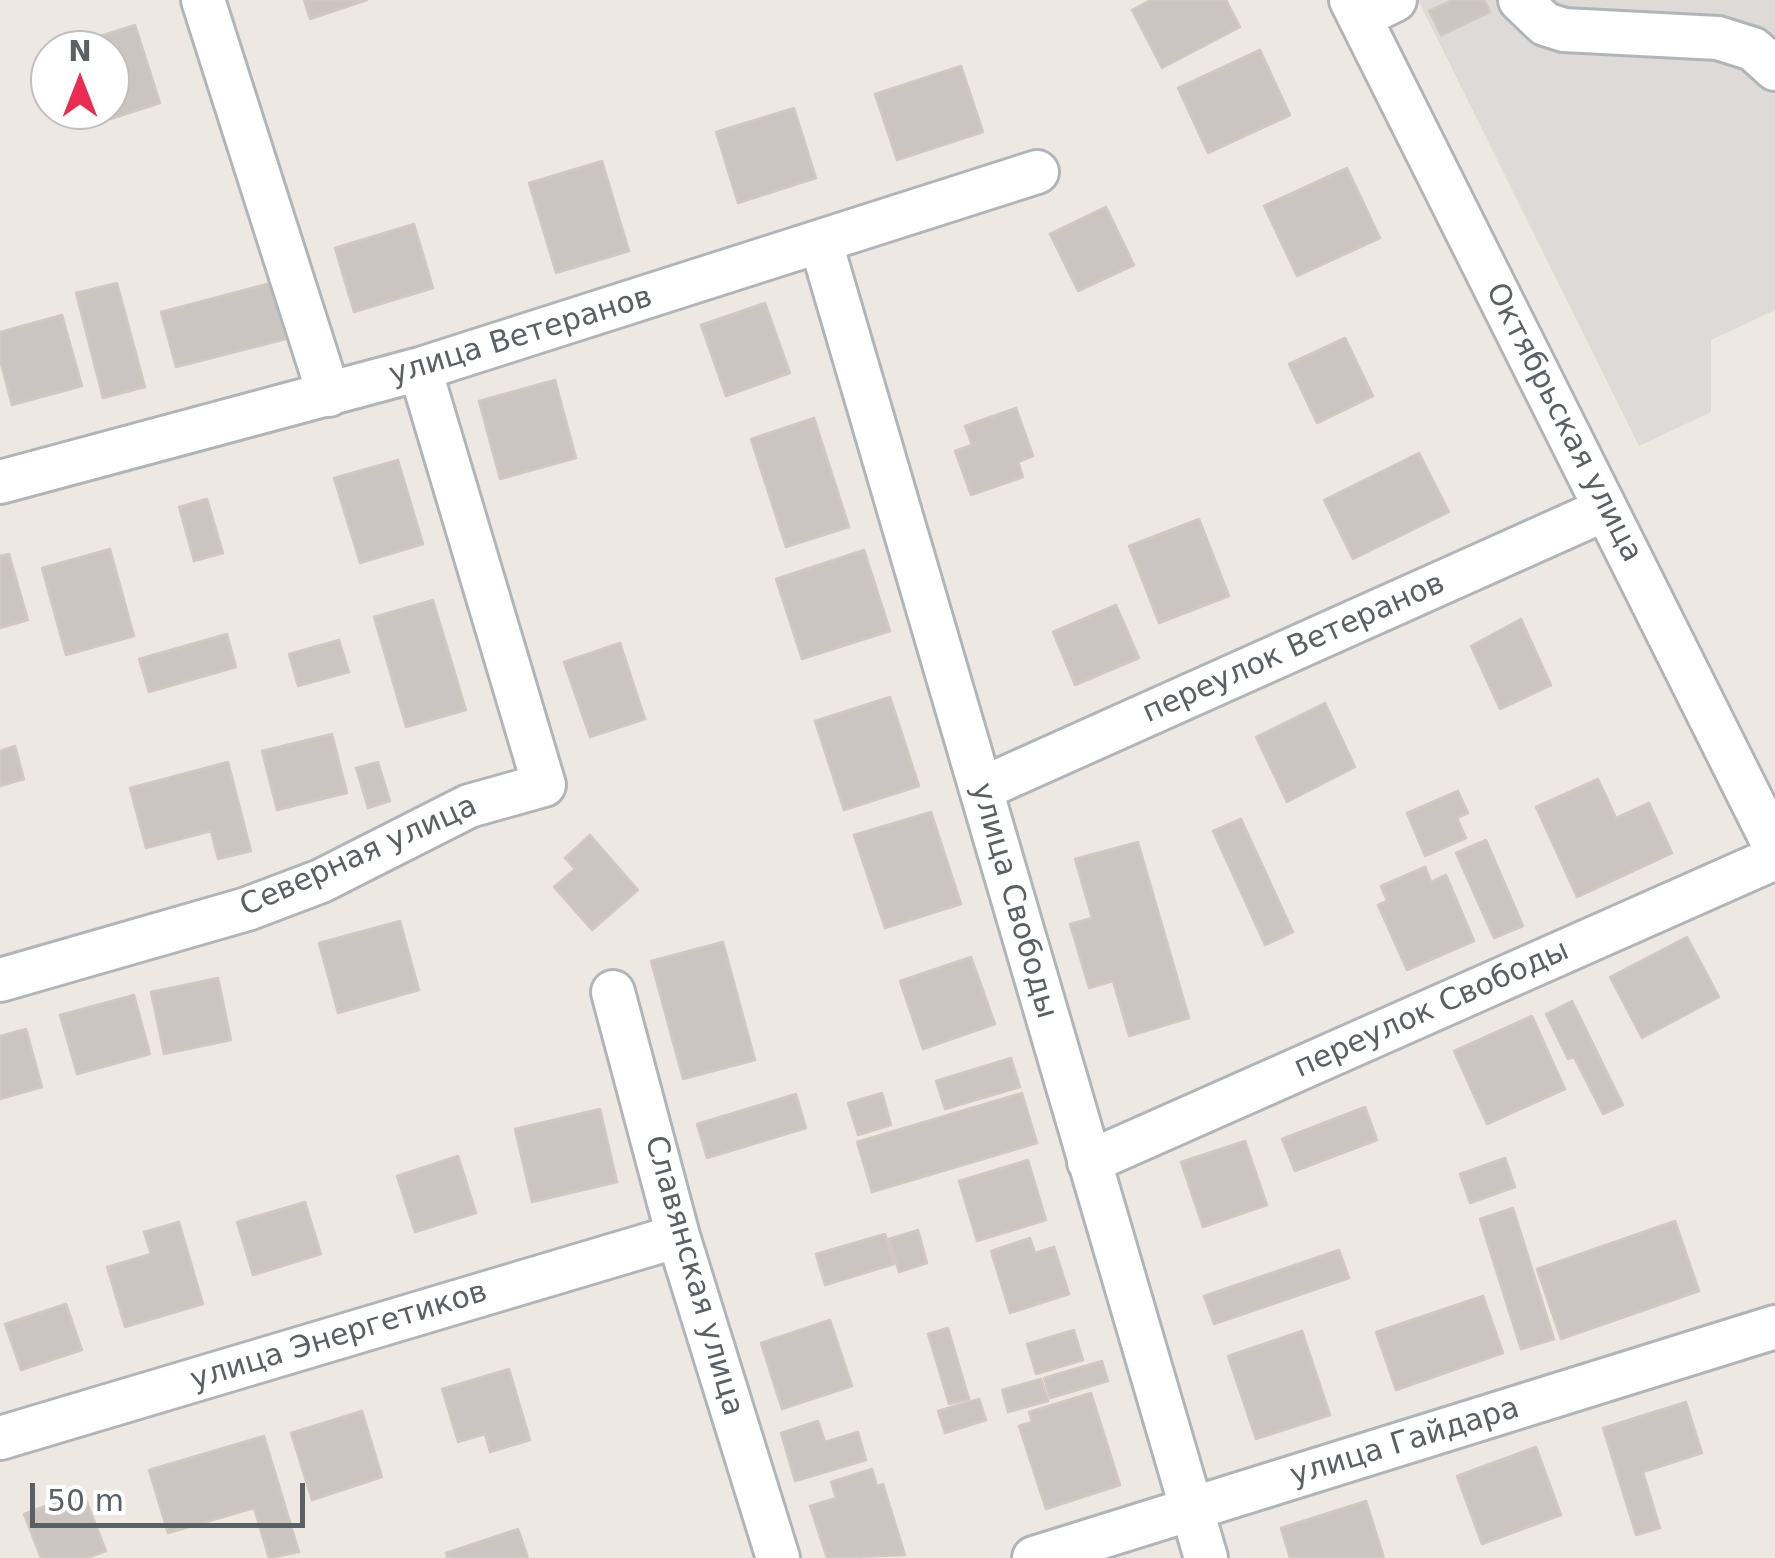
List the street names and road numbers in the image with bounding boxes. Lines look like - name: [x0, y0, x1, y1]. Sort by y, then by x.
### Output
- street label: Октябрьская улица: [1477, 277, 1649, 569]
- street label: улица Ветеранов: [385, 280, 657, 394]
- street label: переулок Ветеранов: [1138, 566, 1450, 732]
- street label: улица Свободы: [962, 779, 1064, 1023]
- street label: Северная улица: [235, 789, 483, 925]
- street label: переулок Свободы: [1289, 933, 1575, 1087]
- street label: Славянская улица: [636, 1132, 750, 1420]
- street label: улица Энергетиков: [186, 1275, 492, 1399]
- street label: улица Гайдара: [1286, 1391, 1524, 1495]

